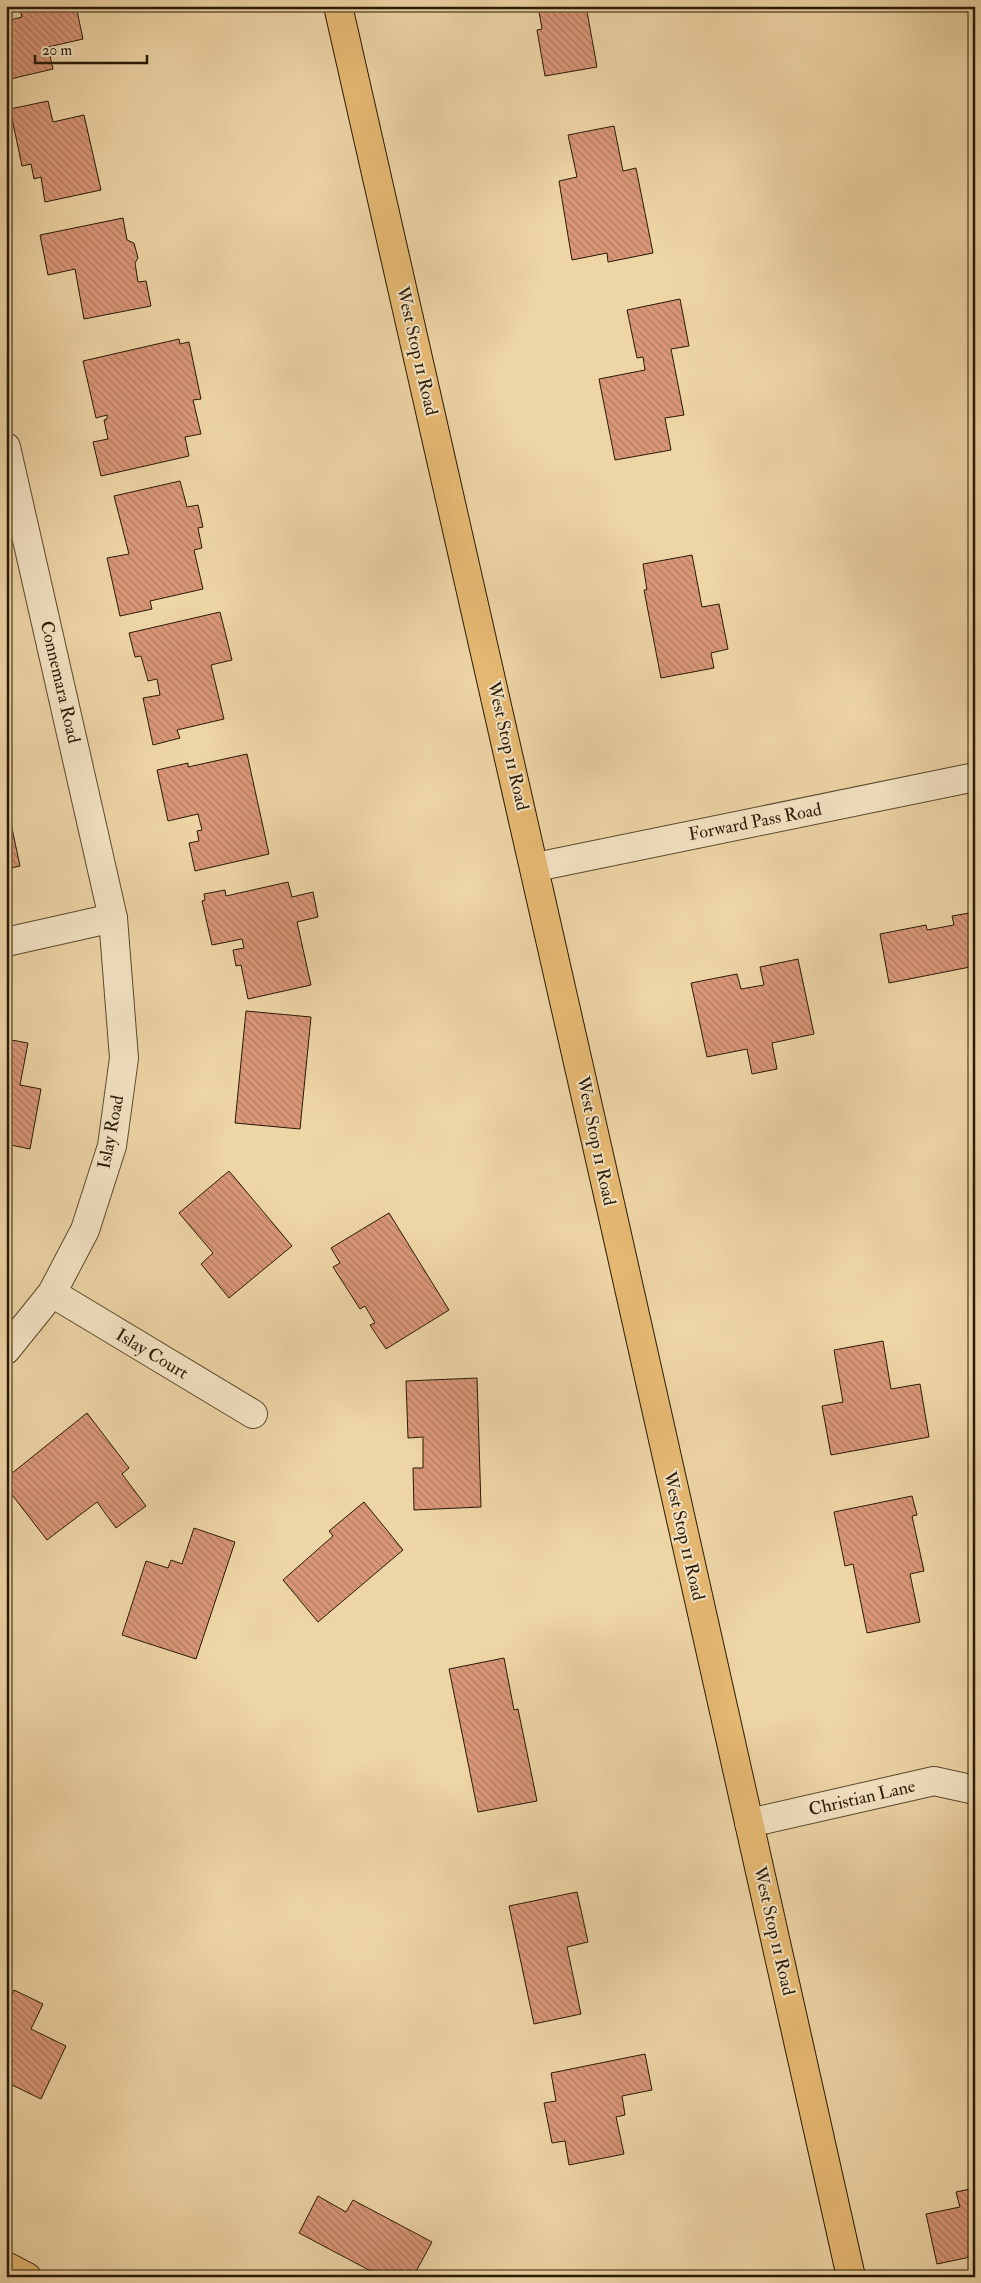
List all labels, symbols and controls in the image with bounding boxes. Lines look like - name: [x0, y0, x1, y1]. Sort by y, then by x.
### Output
- scale bar: [35, 32, 148, 64]
- text: 20 m: [42, 41, 72, 60]
- street label: West Stop 11 Road: [391, 283, 443, 418]
- street label: Connemara Road: [35, 619, 85, 746]
- street label: West Stop 11 Road: [482, 678, 534, 813]
- street label: Forward Pass Road: [686, 798, 824, 846]
- street label: West Stop 11 Road: [571, 1073, 621, 1208]
- street label: Islay Road: [93, 1093, 129, 1171]
- street label: Islay Court: [112, 1323, 193, 1385]
- street label: West Stop 11 Road: [658, 1468, 710, 1603]
- street label: Christian Lane: [806, 1774, 918, 1821]
- street label: West Stop 11 Road: [748, 1863, 800, 1998]

